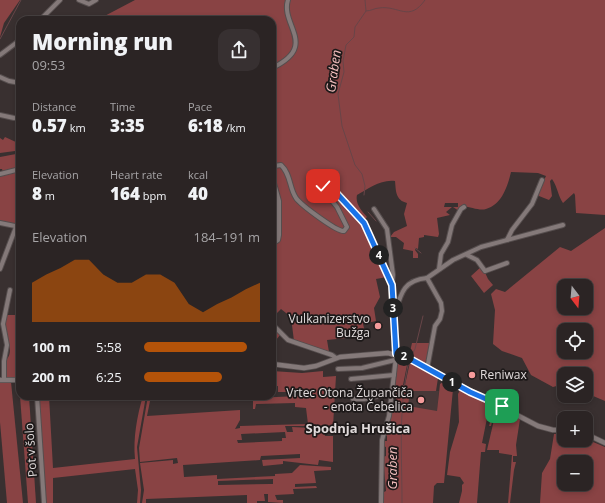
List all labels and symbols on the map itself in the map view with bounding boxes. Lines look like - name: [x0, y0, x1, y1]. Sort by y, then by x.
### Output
- water label: Graben: [321, 49, 345, 93]
- pin: [306, 169, 340, 203]
- pin: 4: [369, 245, 389, 265]
- north arrow: [557, 279, 593, 315]
- pin: 3: [383, 298, 403, 318]
- place label: Vulkanizerstvo Bužga: [289, 310, 370, 341]
- marker: Vulkanizerstvo Bužga: [373, 321, 383, 331]
- pin: 2: [394, 346, 414, 366]
- place label: Reniwax: [480, 366, 528, 383]
- marker: Reniwax: [467, 370, 477, 380]
- pin: 1: [442, 372, 462, 392]
- place label: Vrtec Otona Župančiča - enota Čebelica: [286, 384, 413, 415]
- pin: [485, 389, 519, 423]
- marker: Vrtec Otona Župančiča - enota Čebelica: [416, 395, 426, 405]
- district label: Spodnja Hrušica: [306, 419, 410, 437]
- street label: Pot v šolo: [20, 422, 41, 478]
- water label: Graben: [383, 447, 401, 489]

